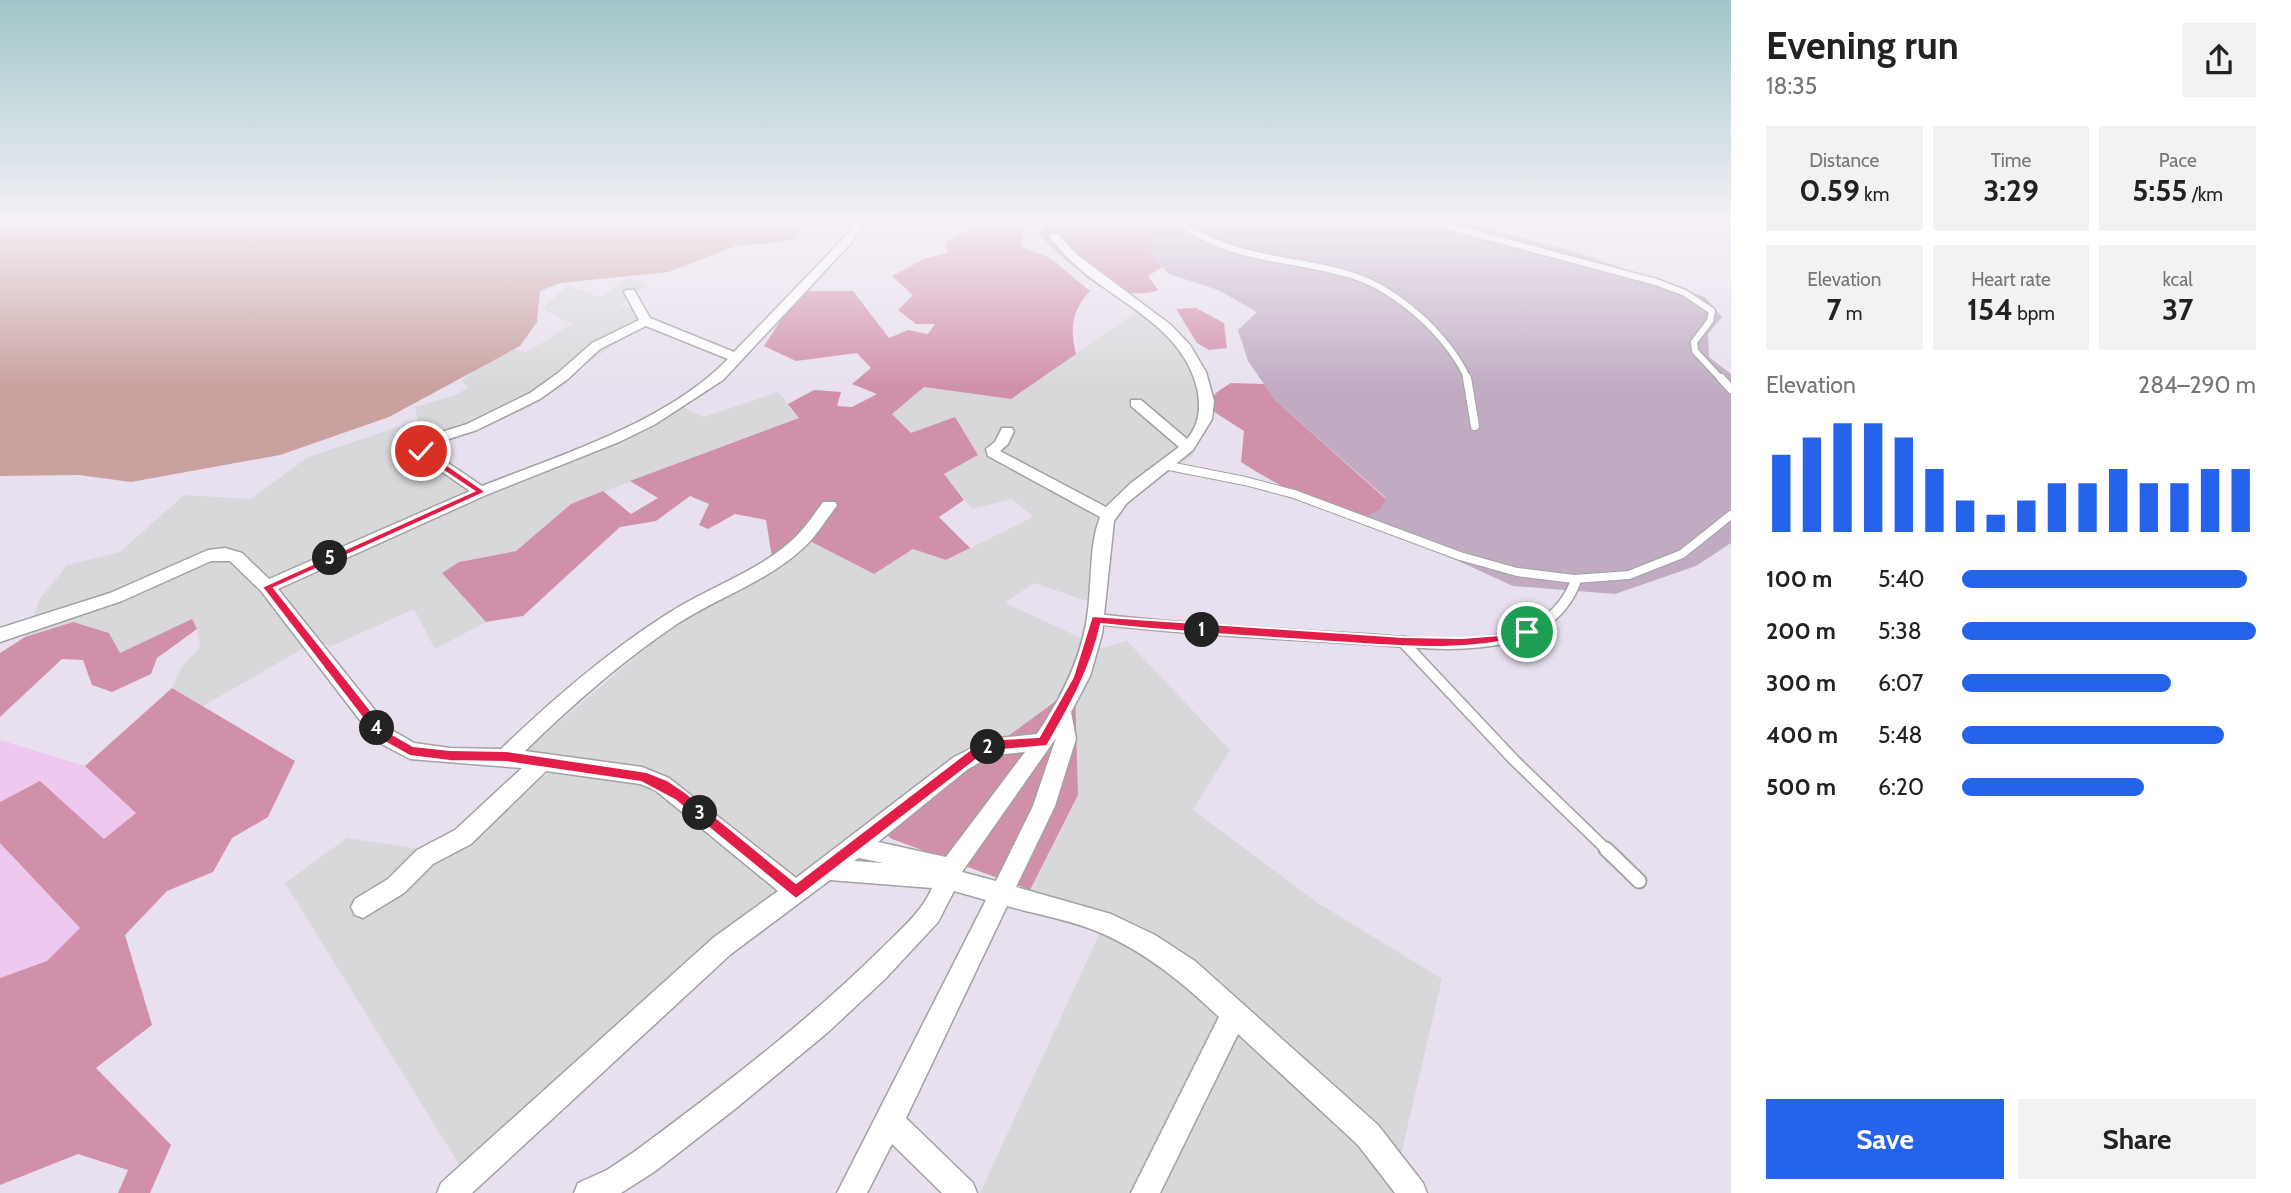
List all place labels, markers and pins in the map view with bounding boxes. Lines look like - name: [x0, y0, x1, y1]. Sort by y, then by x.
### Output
- pin: [391, 421, 451, 481]
- pin: 5: [312, 540, 348, 576]
- pin: [1497, 602, 1557, 662]
- pin: 1: [1184, 612, 1220, 648]
- pin: 4: [360, 710, 394, 746]
- pin: 2: [970, 730, 1006, 764]
- pin: 3: [682, 796, 718, 830]

